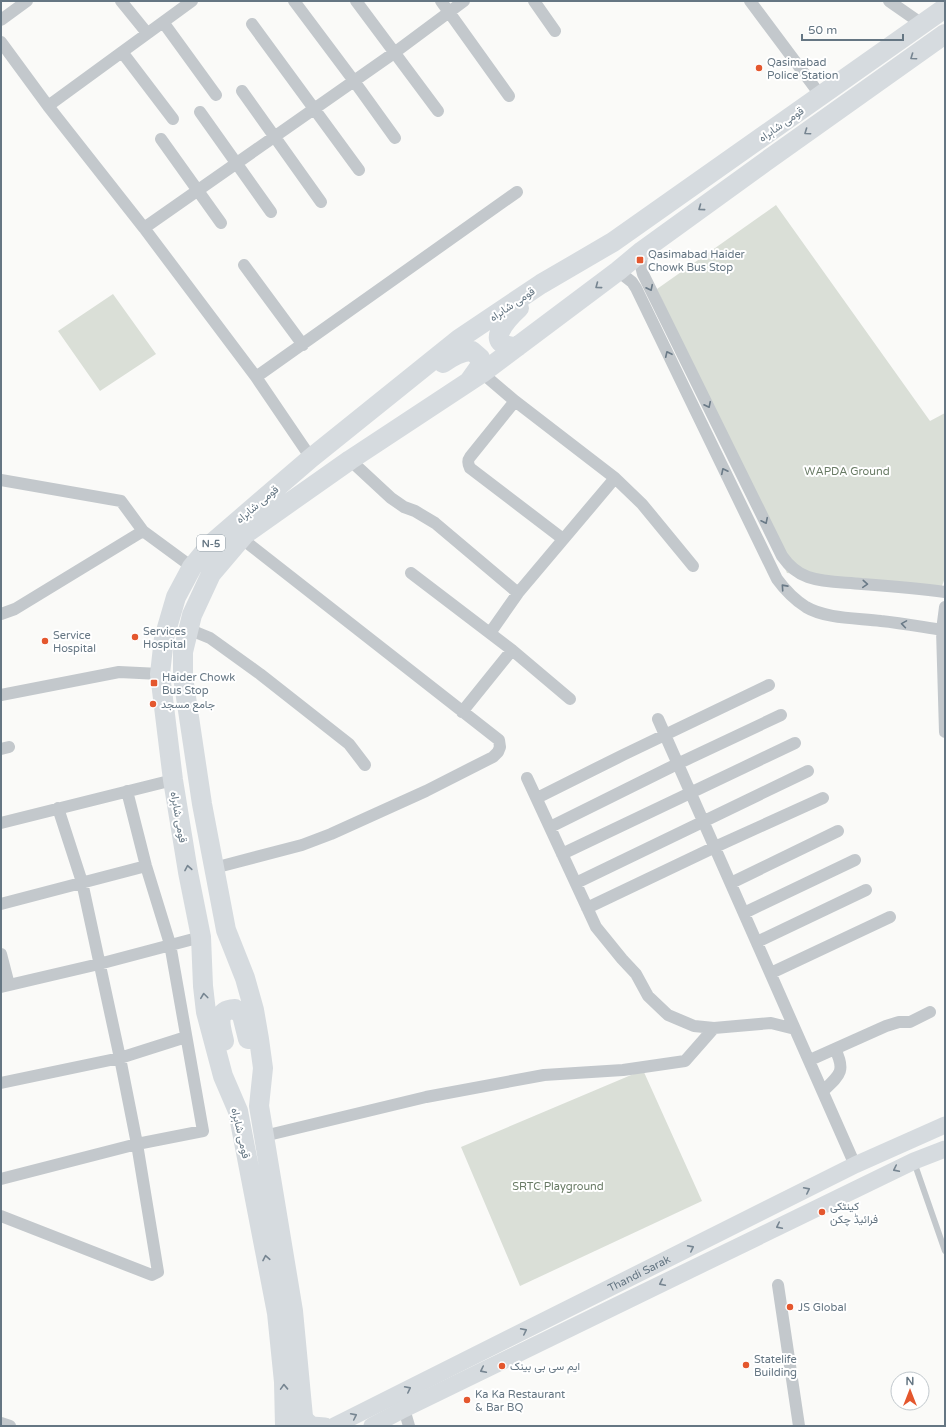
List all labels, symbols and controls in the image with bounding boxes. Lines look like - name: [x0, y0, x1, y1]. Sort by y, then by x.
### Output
- scale bar: [802, 16, 903, 42]
- text: 50 m: [808, 23, 837, 37]
- one-way arrow: [910, 52, 917, 60]
- place label: Qasimabad Police Station: [767, 56, 838, 82]
- marker: Qasimabad Police Station: [754, 63, 764, 73]
- street label: قومی شاہراہ: [756, 104, 807, 145]
- one-way arrow: [804, 127, 811, 135]
- one-way arrow: [699, 203, 706, 210]
- place label: Qasimabad Haider Chowk Bus Stop: [648, 248, 746, 274]
- marker: Qasimabad Haider Chowk Bus Stop: [635, 255, 645, 265]
- one-way arrow: [595, 281, 602, 288]
- one-way arrow: [645, 284, 653, 291]
- street label: قومی شاہراہ: [487, 285, 538, 325]
- one-way arrow: [665, 351, 673, 359]
- one-way arrow: [703, 400, 711, 408]
- park label: WAPDA Ground: [804, 465, 890, 478]
- one-way arrow: [721, 468, 729, 476]
- street label: قومی شاہراہ: [233, 483, 282, 527]
- one-way arrow: [761, 517, 768, 524]
- road number: N-5: [197, 535, 225, 551]
- one-way arrow: [862, 579, 868, 588]
- one-way arrow: [781, 584, 788, 592]
- one-way arrow: [900, 620, 907, 629]
- place label: Services Hospital: [143, 625, 186, 651]
- place label: Service Hospital: [53, 629, 96, 655]
- marker: Services Hospital: [130, 632, 140, 642]
- marker: Service Hospital: [40, 636, 50, 646]
- place label: Haider Chowk Bus Stop: [162, 671, 235, 697]
- marker: Haider Chowk Bus Stop: [149, 678, 159, 688]
- place label: جامع مسجد: [161, 698, 215, 712]
- marker: جامع مسجد: [148, 699, 158, 709]
- street label: قومی شاہراہ: [167, 790, 189, 844]
- one-way arrow: [184, 865, 192, 871]
- one-way arrow: [200, 993, 209, 1000]
- street label: قومی شاہراہ: [227, 1106, 253, 1160]
- one-way arrow: [893, 1164, 901, 1172]
- park label: SRTC Playground: [512, 1180, 604, 1193]
- one-way arrow: [803, 1187, 810, 1194]
- place label: کینٹکی فرائیڈ چکن: [830, 1200, 878, 1227]
- marker: کینٹکی فرائیڈ چکن: [817, 1207, 827, 1217]
- one-way arrow: [776, 1221, 784, 1229]
- one-way arrow: [686, 1245, 694, 1253]
- street label: Thandi Sarak: [606, 1253, 673, 1295]
- one-way arrow: [263, 1255, 271, 1262]
- one-way arrow: [659, 1278, 667, 1286]
- place label: JS Global: [798, 1301, 846, 1314]
- marker: JS Global: [785, 1302, 795, 1312]
- one-way arrow: [520, 1328, 528, 1336]
- place label: Statelife Building: [754, 1353, 797, 1379]
- place label: ایم سی بی بینک: [510, 1360, 580, 1374]
- marker: Statelife Building: [741, 1360, 751, 1370]
- marker: ایم سی بی بینک: [497, 1361, 507, 1371]
- one-way arrow: [479, 1365, 487, 1373]
- north arrow: [890, 1371, 930, 1411]
- text: N: [906, 1375, 914, 1388]
- one-way arrow: [280, 1384, 289, 1390]
- one-way arrow: [404, 1386, 411, 1394]
- place label: Ka Ka Restaurant & Bar BQ: [475, 1388, 565, 1414]
- marker: Ka Ka Restaurant & Bar BQ: [462, 1395, 472, 1405]
- one-way arrow: [349, 1413, 357, 1421]

